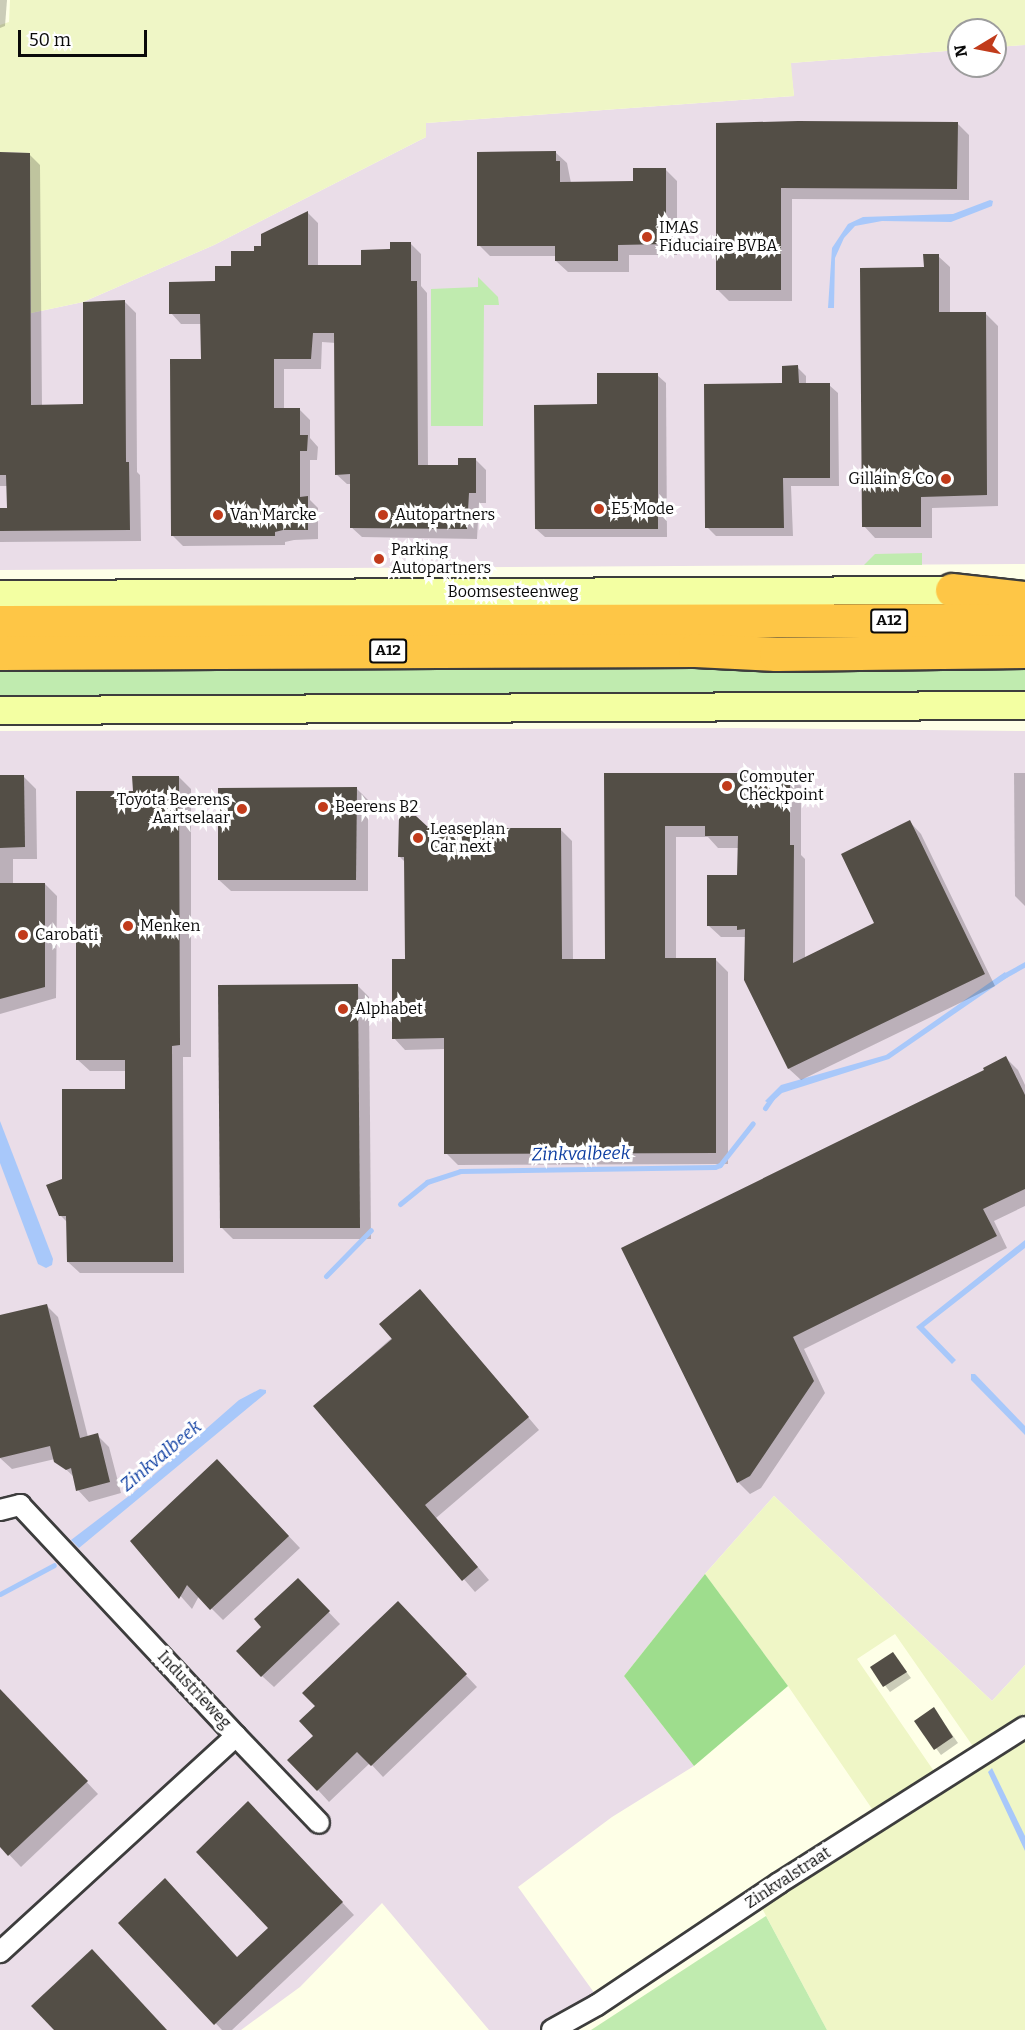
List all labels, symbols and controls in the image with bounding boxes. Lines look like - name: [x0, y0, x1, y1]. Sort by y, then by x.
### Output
- scale bar: [21, 18, 150, 56]
- north arrow: [947, 18, 1007, 78]
- text: 50 m: [29, 29, 71, 51]
- text: N: [950, 43, 971, 59]
- place label: IMAS Fiduciaire BVBA: [659, 218, 777, 256]
- marker: IMAS Fiduciaire BVBA: [640, 230, 654, 244]
- place label: Gillain & Co: [848, 469, 934, 489]
- marker: Gillain & Co: [939, 472, 953, 486]
- place label: E5 Mode: [611, 499, 674, 519]
- marker: E5 Mode: [592, 502, 606, 516]
- place label: Van Marcke: [230, 505, 316, 525]
- place label: Autopartners: [395, 505, 495, 525]
- marker: Van Marcke: [211, 508, 225, 522]
- marker: Autopartners: [376, 508, 390, 522]
- place label: Parking Autopartners: [391, 540, 491, 578]
- marker: Parking Autopartners: [372, 552, 386, 566]
- street label: Boomsesteenweg: [448, 582, 578, 602]
- road number: A12: [870, 609, 908, 633]
- road number: A12: [368, 639, 408, 663]
- place label: Computer Checkpoint: [739, 767, 824, 805]
- marker: Computer Checkpoint: [720, 779, 734, 793]
- place label: Toyota Beerens Aartselaar: [117, 790, 230, 828]
- place label: Beerens B2: [335, 797, 418, 817]
- marker: Beerens B2: [316, 800, 330, 814]
- marker: Toyota Beerens Aartselaar: [235, 802, 249, 816]
- place label: Leaseplan Car next: [430, 819, 505, 857]
- marker: Leaseplan Car next: [411, 831, 425, 845]
- place label: Menken: [140, 916, 200, 936]
- marker: Menken: [121, 919, 135, 933]
- place label: Carobati: [35, 925, 98, 945]
- marker: Carobati: [16, 928, 30, 942]
- place label: Alphabet: [355, 999, 423, 1019]
- marker: Alphabet: [336, 1002, 350, 1016]
- water label: Zinkvalbeek: [531, 1142, 631, 1166]
- water label: Zinkvalbeek: [116, 1416, 206, 1496]
- street label: Industrieweg: [153, 1647, 235, 1733]
- street label: Zinkvalstraat: [742, 1843, 834, 1913]

